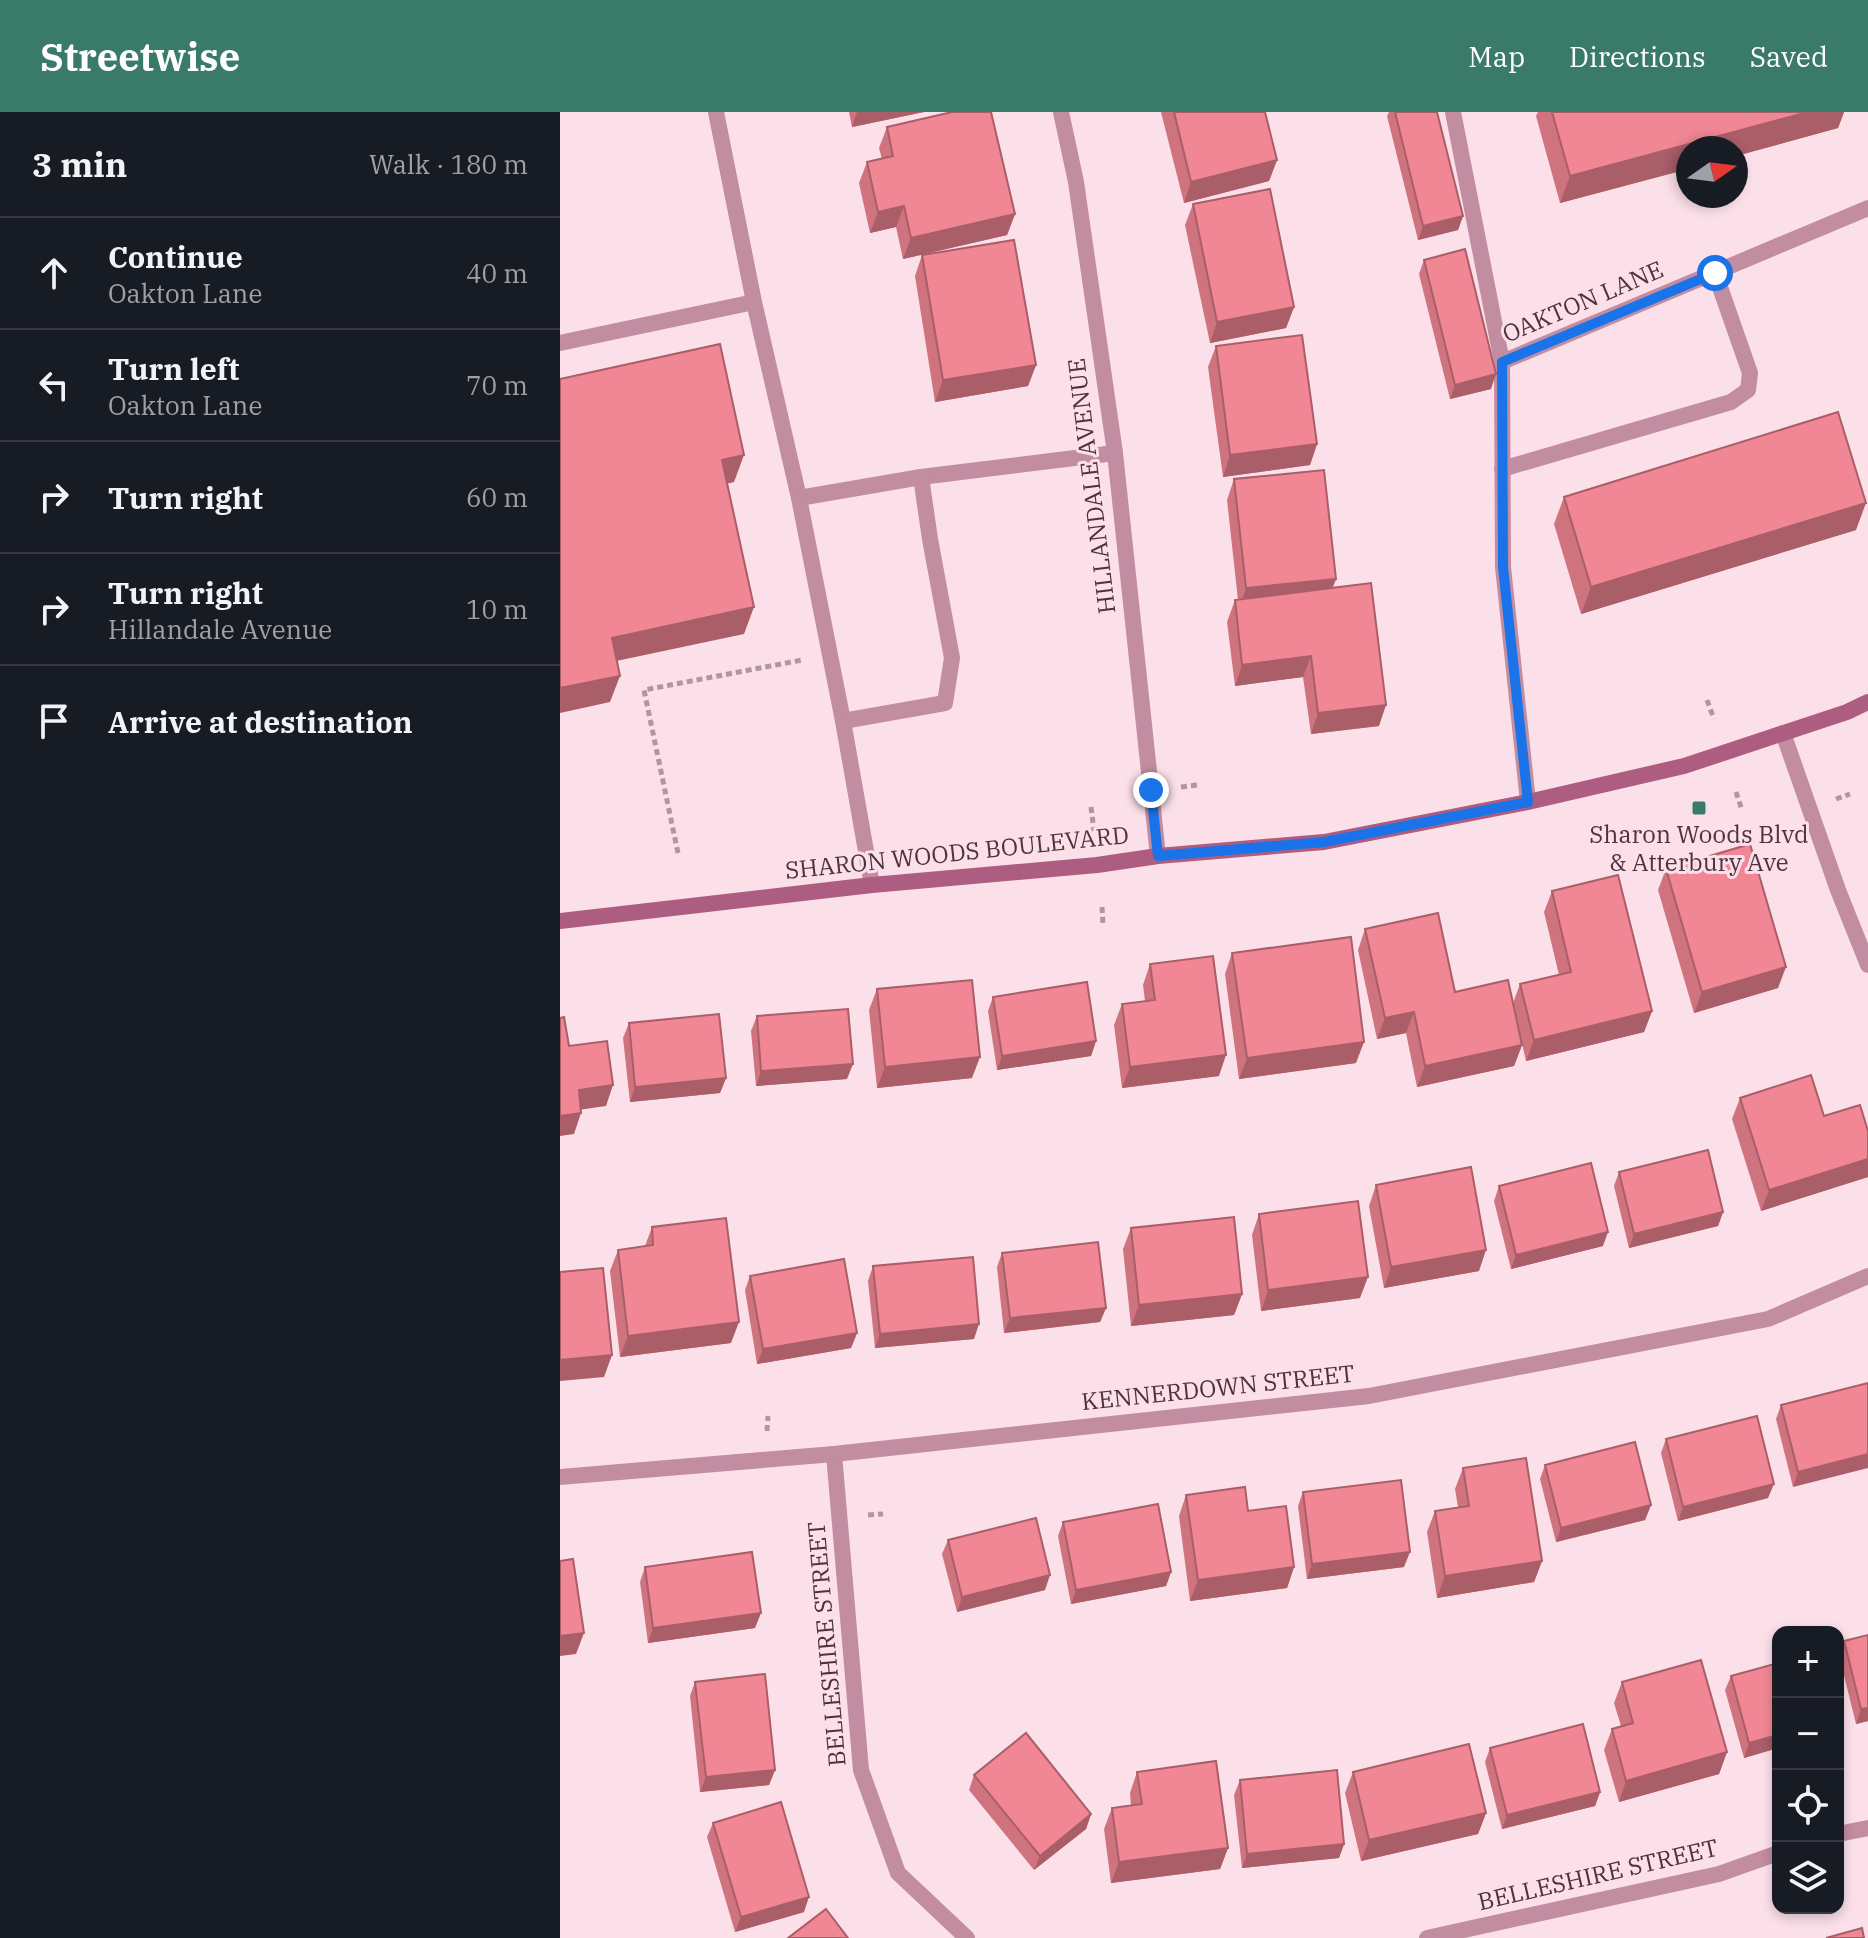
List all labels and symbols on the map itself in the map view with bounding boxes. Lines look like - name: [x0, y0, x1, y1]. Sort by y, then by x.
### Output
- north arrow: [1676, 136, 1748, 208]
- street label: OAKTON LANE: [1497, 253, 1668, 349]
- route start: [1697, 255, 1733, 291]
- street label: HILLANDALE AVENUE: [1059, 356, 1123, 616]
- route end: [1133, 772, 1169, 808]
- marker: Sharon Woods Blvd & Atterbury Ave: [1690, 799, 1708, 817]
- street label: SHARON WOODS BOULEVARD: [783, 818, 1130, 886]
- place label: Sharon Woods Blvd & Atterbury Ave: [1589, 818, 1809, 878]
- street label: KENNERDOWN STREET: [1080, 1357, 1356, 1417]
- street label: BELLESHIRE STREET: [799, 1520, 853, 1768]
- street label: BELLESHIRE STREET: [1474, 1831, 1721, 1917]

